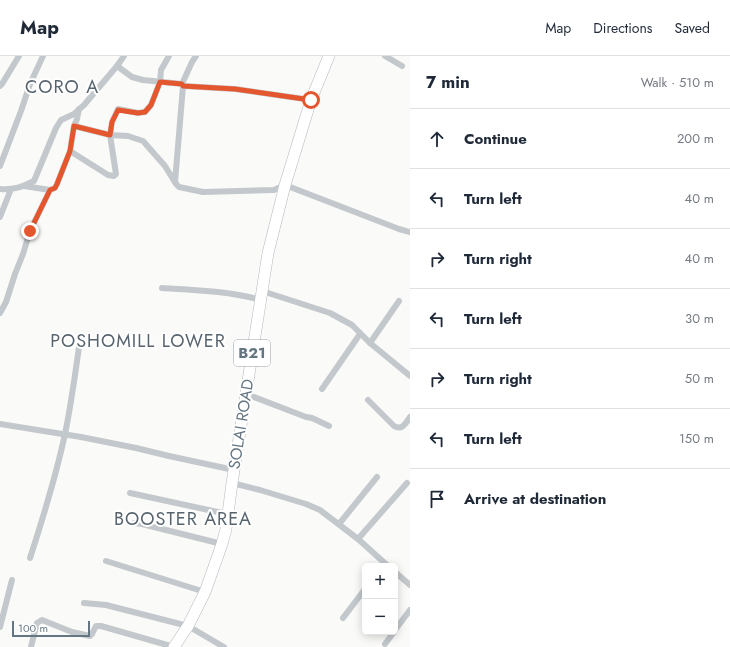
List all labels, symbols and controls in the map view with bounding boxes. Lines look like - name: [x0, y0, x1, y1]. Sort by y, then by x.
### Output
- text: Map: [20, 14, 59, 41]
- text: Map: [545, 18, 571, 38]
- text: Directions: [593, 18, 653, 38]
- text: Saved: [675, 18, 710, 38]
- text: 7 min: [426, 70, 470, 94]
- text: Walk · 510 m: [641, 73, 714, 92]
- district label: CORO A: [25, 74, 99, 100]
- route start: [302, 91, 320, 109]
- icon: ahead: [426, 128, 448, 150]
- text: Continue: [464, 128, 527, 150]
- text: 200 m: [677, 129, 714, 148]
- icon: left: [426, 188, 448, 210]
- text: Turn left: [464, 188, 522, 210]
- text: 40 m: [685, 189, 714, 208]
- route end: [21, 222, 39, 240]
- icon: right: [426, 248, 448, 270]
- text: Turn right: [464, 248, 532, 270]
- text: 40 m: [685, 249, 714, 268]
- icon: left: [426, 308, 448, 330]
- text: Turn left: [464, 308, 522, 330]
- text: 30 m: [685, 309, 714, 328]
- district label: POSHOMILL LOWER: [50, 328, 226, 354]
- road number: B21: [234, 340, 270, 366]
- icon: right: [426, 368, 448, 390]
- text: Turn right: [464, 368, 532, 390]
- text: 50 m: [685, 369, 714, 388]
- street label: SOLAI ROAD: [223, 377, 259, 471]
- icon: left: [426, 428, 448, 450]
- text: Turn left: [464, 428, 522, 450]
- text: 150 m: [679, 429, 714, 448]
- icon: arrive: [426, 488, 448, 510]
- text: Arrive at destination: [464, 488, 606, 510]
- district label: BOOSTER AREA: [114, 506, 252, 532]
- map controls: [362, 563, 398, 635]
- button: +: [362, 563, 398, 599]
- button: −: [362, 599, 398, 635]
- scale bar: [12, 619, 90, 638]
- text: 100 m: [18, 620, 48, 636]

